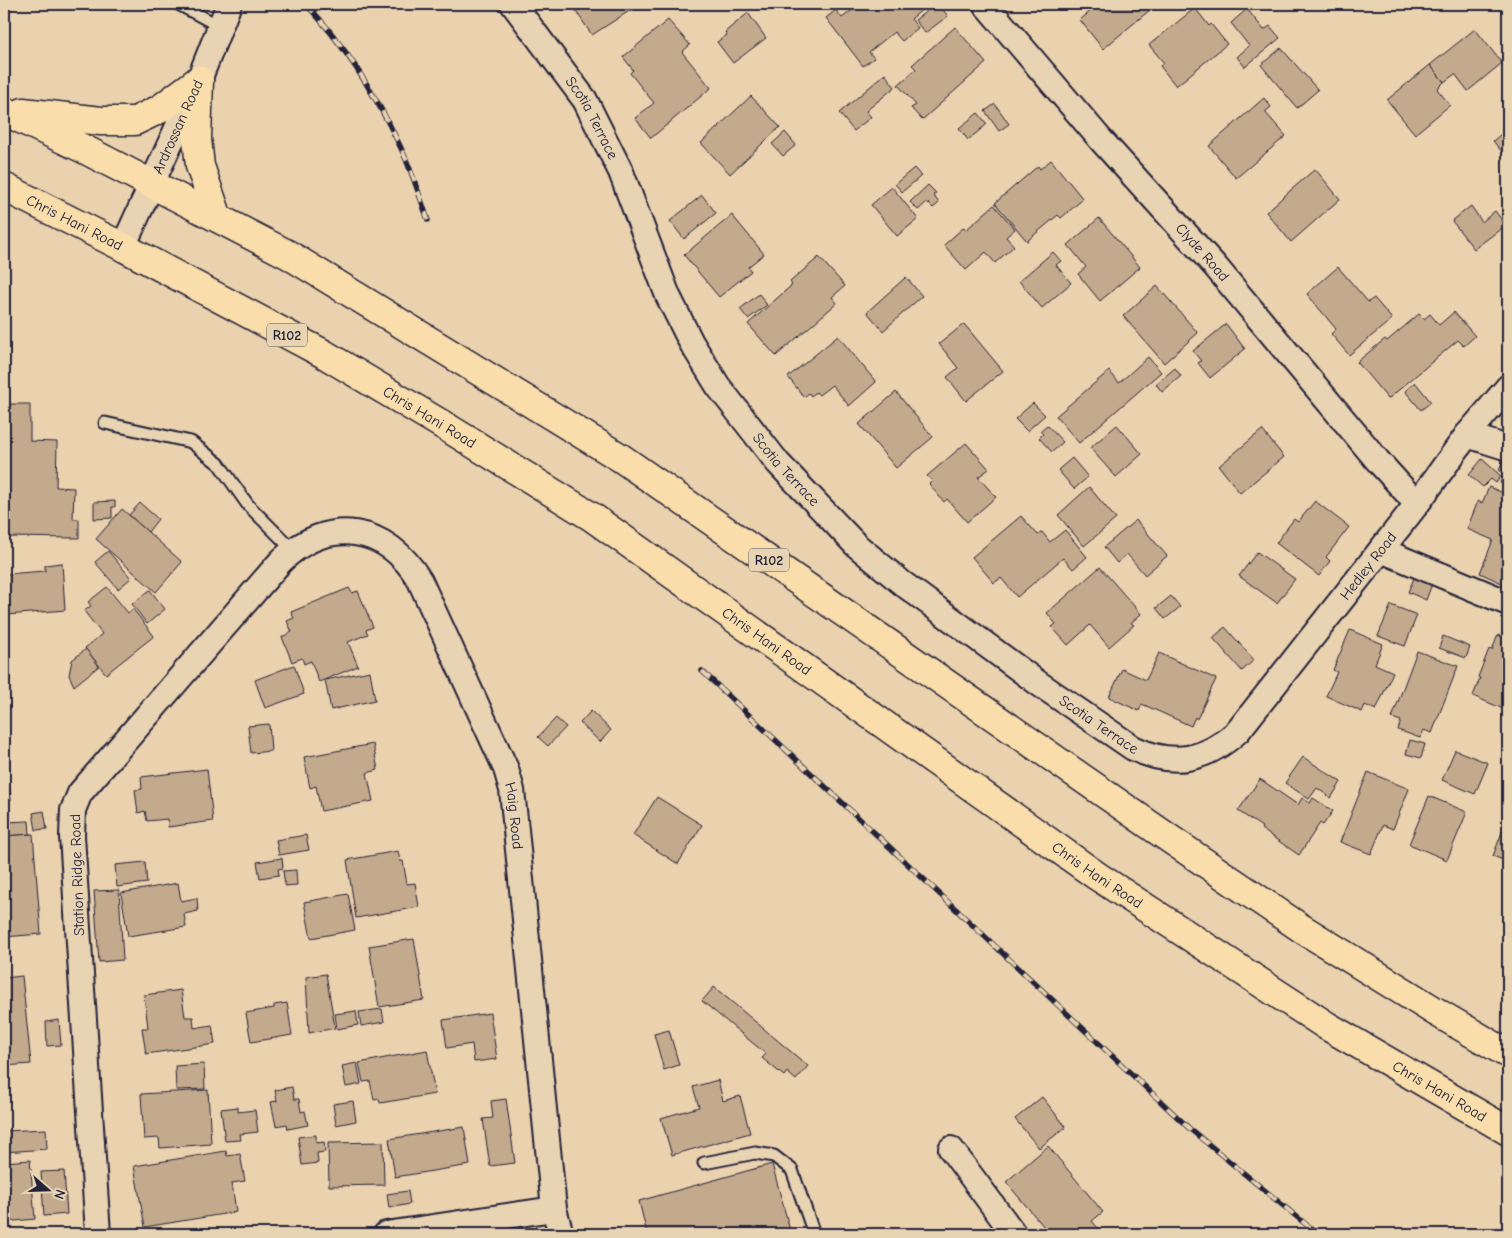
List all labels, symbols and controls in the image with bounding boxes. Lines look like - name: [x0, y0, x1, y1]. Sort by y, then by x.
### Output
- street label: Scotia Terrace: [562, 73, 622, 163]
- street label: Ardrossan Road: [148, 77, 207, 177]
- street label: Chris Hani Road: [23, 191, 126, 254]
- street label: Clyde Road: [1172, 219, 1233, 285]
- road number: R102: [267, 324, 307, 346]
- street label: Chris Hani Road: [380, 382, 479, 452]
- street label: Scotia Terrace: [749, 429, 824, 510]
- street label: Hedley Road: [1336, 528, 1400, 603]
- road number: R102: [749, 548, 789, 572]
- street label: Chris Hani Road: [718, 603, 815, 679]
- street label: Scotia Terrace: [1056, 691, 1141, 758]
- street label: Haig Road: [501, 780, 527, 850]
- street label: Station Ridge Road: [66, 814, 88, 936]
- street label: Chris Hani Road: [1049, 838, 1146, 912]
- street label: Chris Hani Road: [1389, 1057, 1490, 1126]
- north arrow: [22, 1166, 72, 1216]
- text: N: [50, 1187, 69, 1201]

